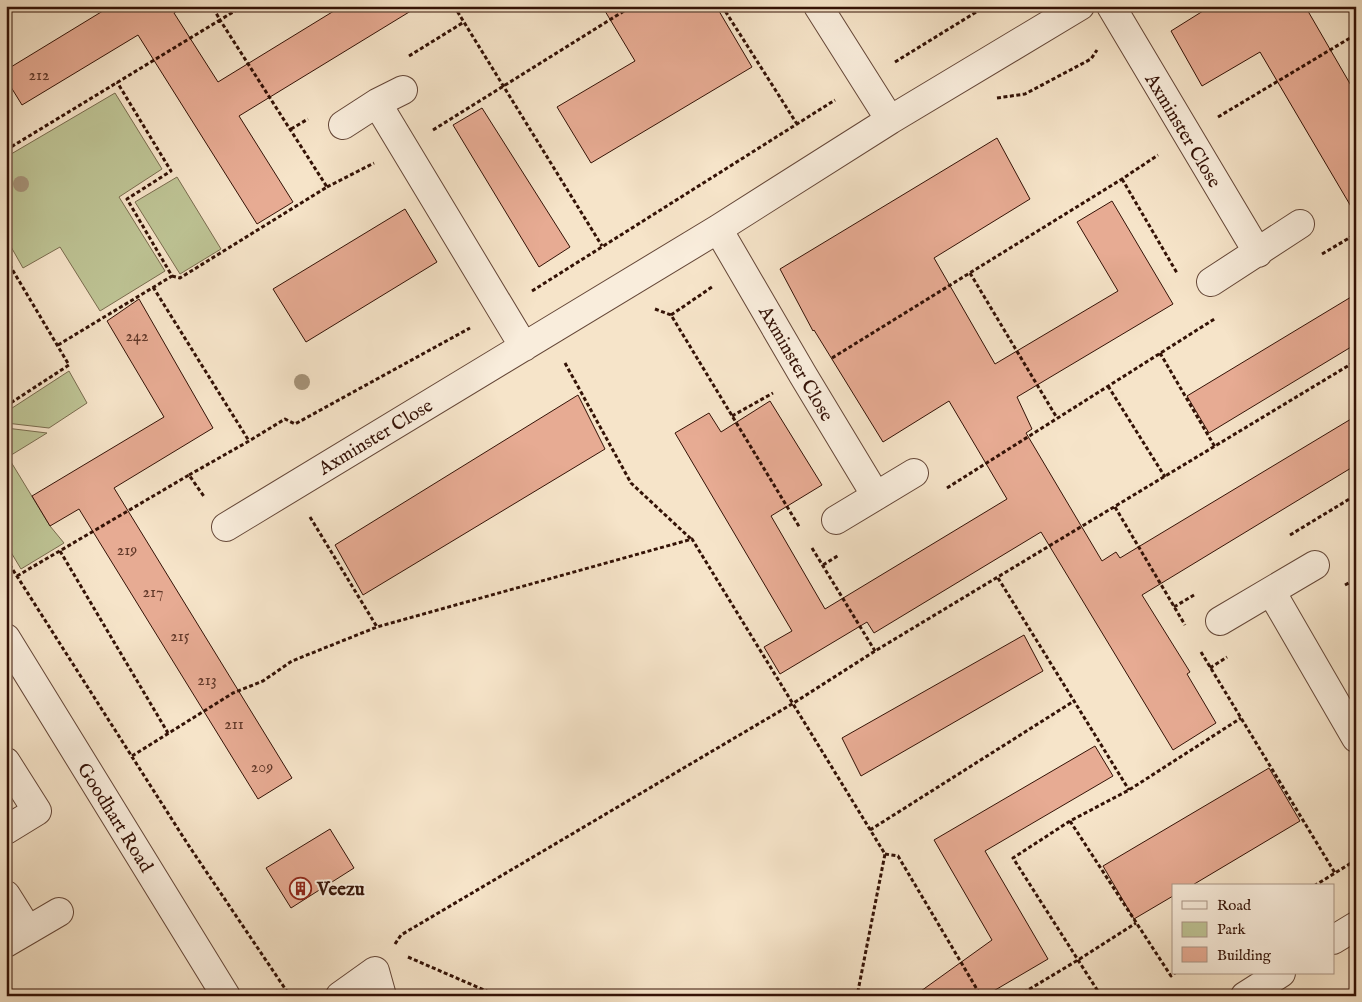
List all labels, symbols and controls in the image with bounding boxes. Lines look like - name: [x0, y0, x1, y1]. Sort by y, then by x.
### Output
- house number: 212: [29, 66, 49, 86]
- street label: Axminster Close: [1138, 69, 1226, 193]
- street label: Axminster Close: [752, 301, 838, 426]
- house number: 242: [126, 327, 148, 347]
- street label: Axminster Close: [314, 394, 438, 482]
- house number: 219: [117, 541, 137, 561]
- house number: 217: [143, 583, 163, 603]
- house number: 215: [170, 627, 190, 647]
- house number: 213: [197, 671, 217, 691]
- house number: 211: [224, 715, 244, 735]
- house number: 209: [251, 758, 273, 778]
- street label: Goodhart Road: [71, 759, 158, 878]
- building icon: Veezu: [289, 876, 313, 900]
- place label: Veezu: [316, 878, 365, 902]
- legend: [1172, 884, 1334, 974]
- text: Road: [1217, 896, 1252, 915]
- text: Park: [1217, 920, 1247, 939]
- text: Building: [1217, 946, 1272, 965]

